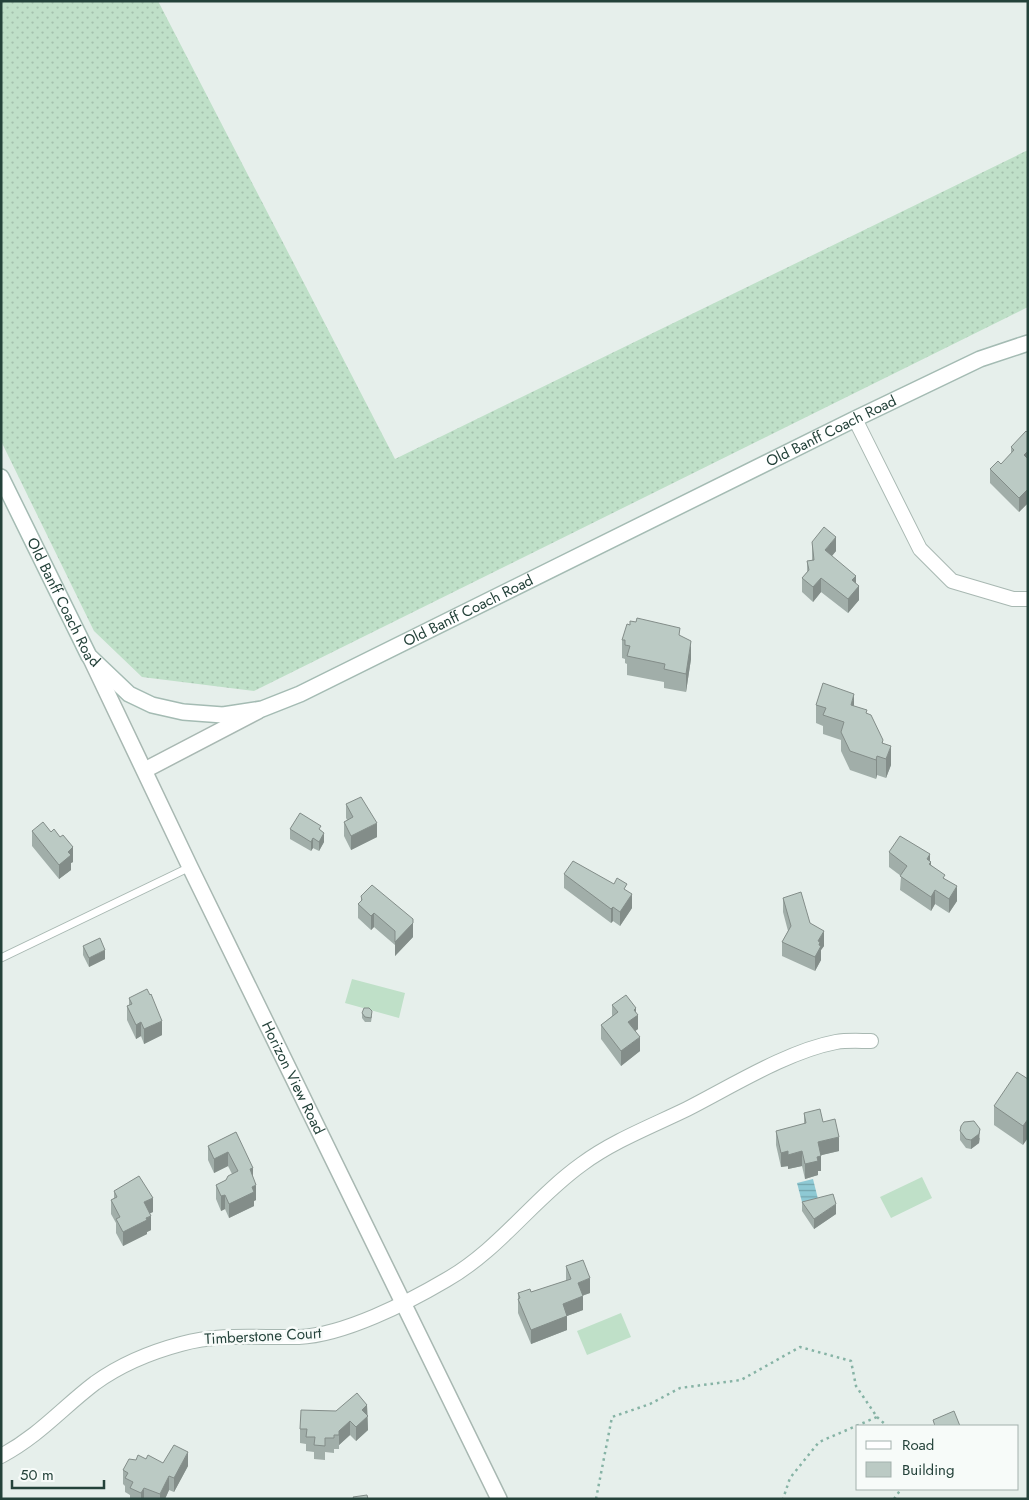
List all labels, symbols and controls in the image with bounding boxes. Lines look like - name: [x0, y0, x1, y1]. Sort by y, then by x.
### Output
- street label: Old Banff Coach Road: [762, 390, 900, 472]
- street label: Old Banff Coach Road: [21, 534, 105, 672]
- street label: Old Banff Coach Road: [399, 569, 537, 652]
- street label: Horizon View Road: [256, 1017, 330, 1138]
- street label: Timberstone Court: [204, 1322, 322, 1350]
- legend: [856, 1425, 1019, 1490]
- text: Road: [902, 1434, 934, 1456]
- scale bar: [12, 1458, 105, 1490]
- text: Building: [902, 1459, 954, 1481]
- text: 50 m: [20, 1464, 54, 1486]

